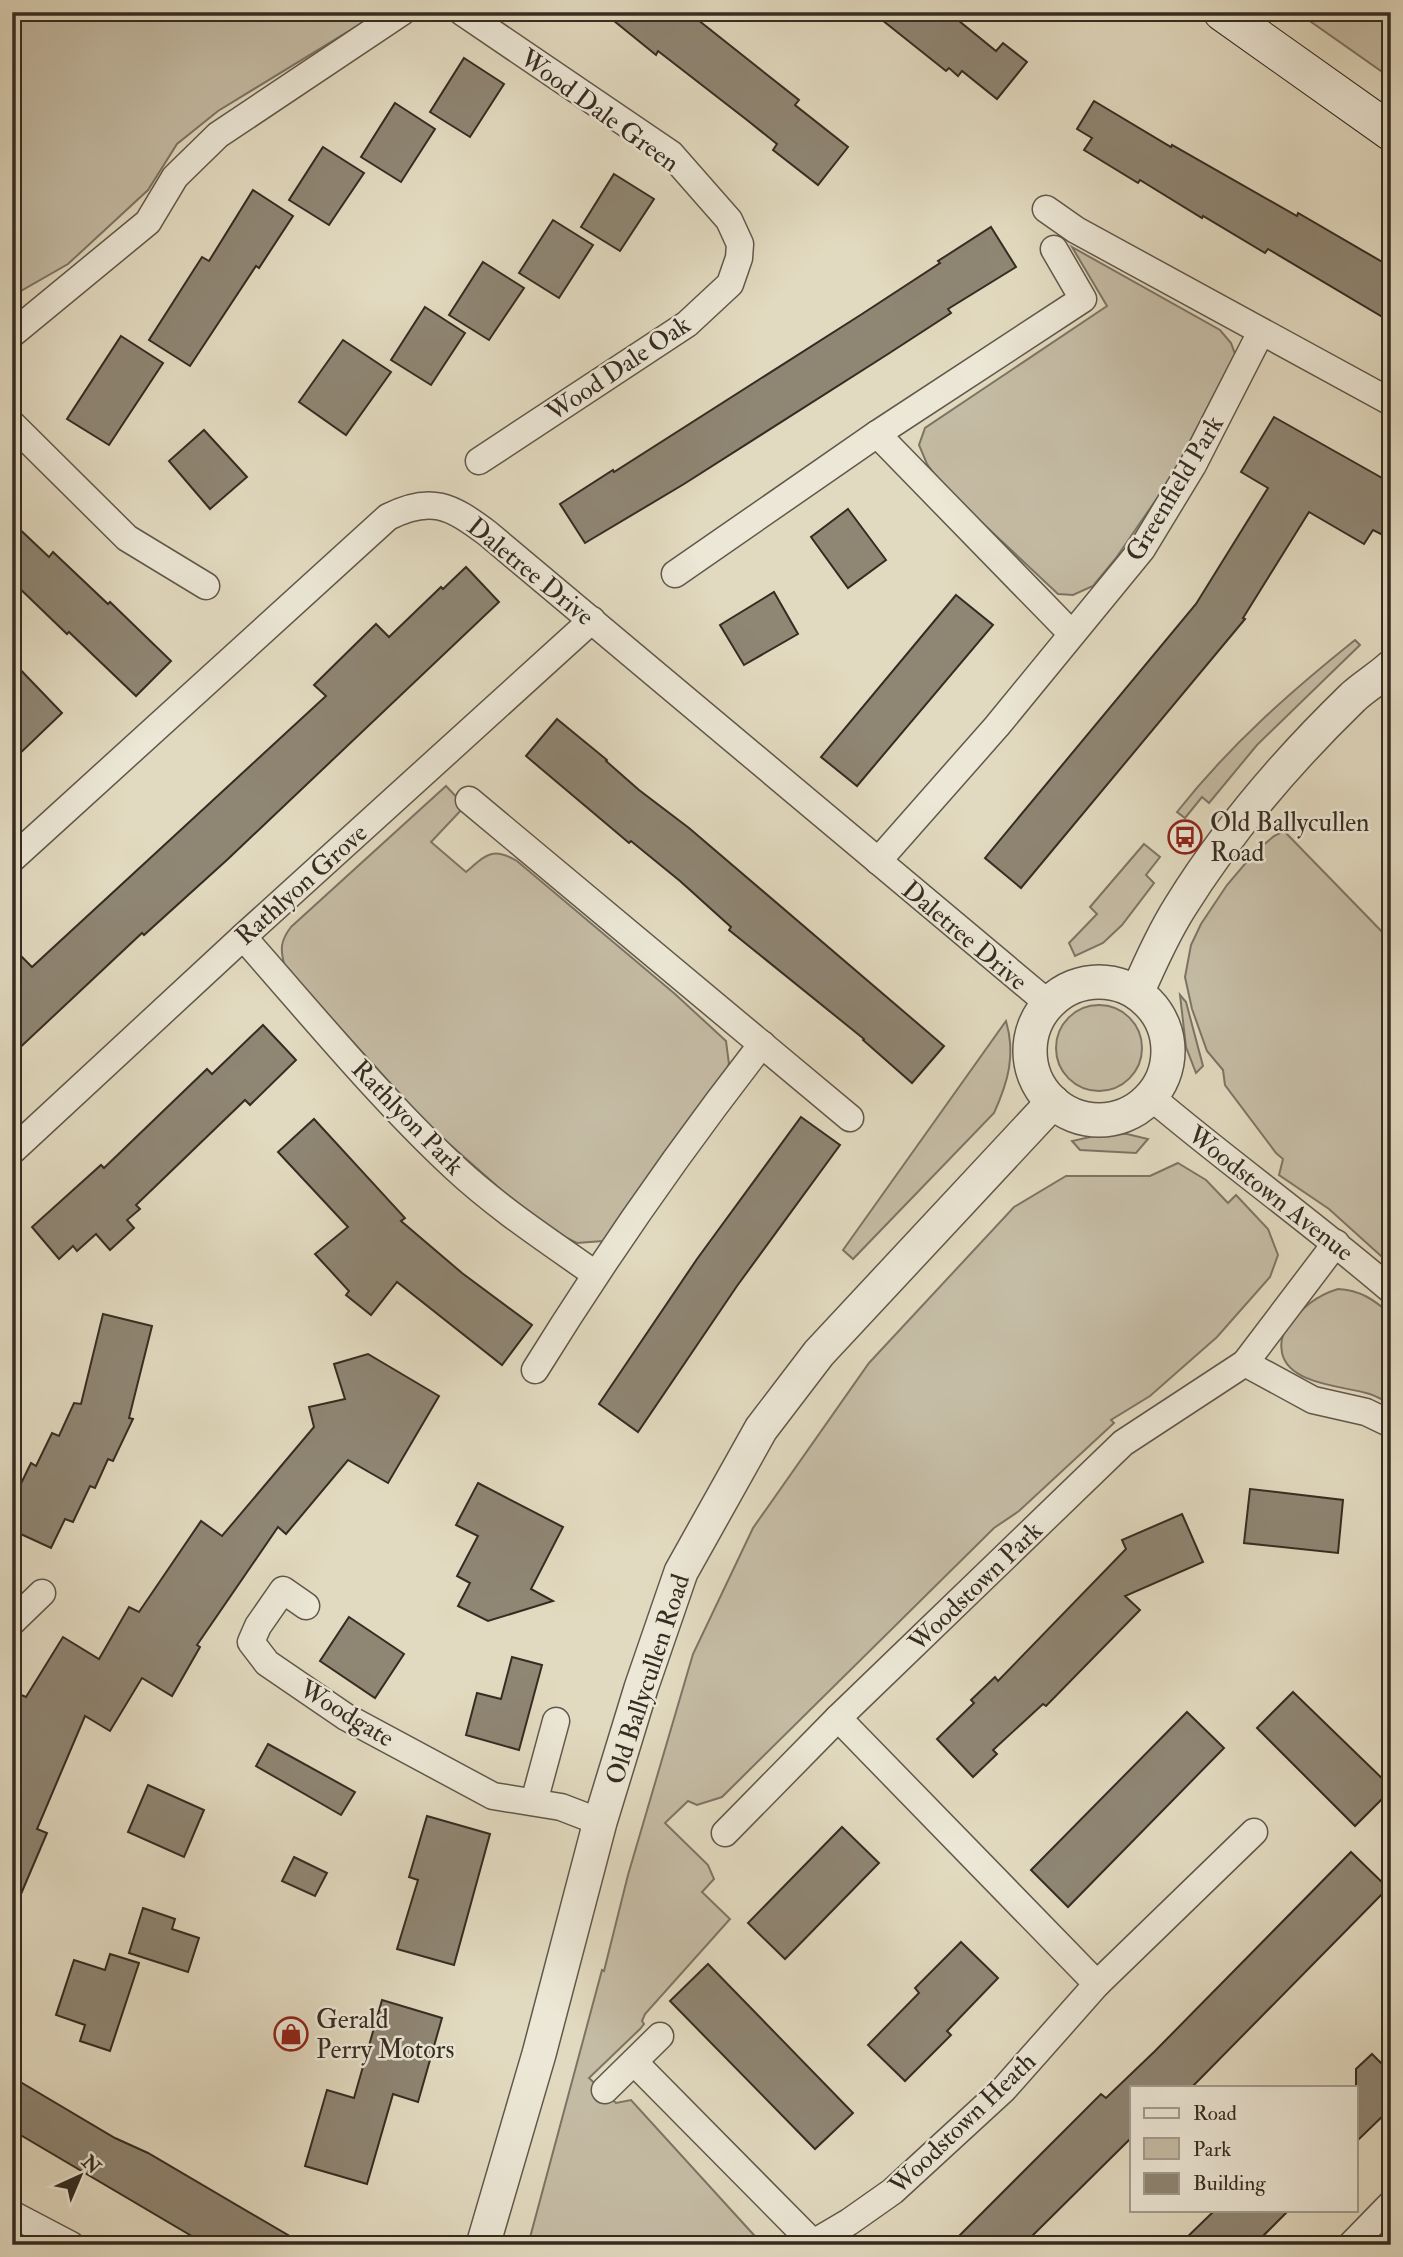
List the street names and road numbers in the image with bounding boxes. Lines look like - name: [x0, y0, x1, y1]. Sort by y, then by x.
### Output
- street label: Wood Dale Green: [513, 42, 685, 179]
- street label: Wood Dale Oak: [540, 309, 697, 429]
- street label: Greenfield Park: [1119, 410, 1231, 567]
- street label: Daletree Drive: [460, 511, 600, 633]
- street label: Rathlyon Grove: [229, 817, 374, 952]
- street label: Daletree Drive: [895, 874, 1034, 998]
- street label: Rathlyon Park: [344, 1053, 471, 1182]
- street label: Woodstown Avenue: [1180, 1118, 1360, 1269]
- street label: Woodstown Park: [901, 1514, 1050, 1659]
- street label: Old Ballycullen Road: [599, 1570, 697, 1789]
- street label: Woodgate: [292, 1673, 400, 1755]
- street label: Woodstown Heath: [882, 2046, 1043, 2202]

